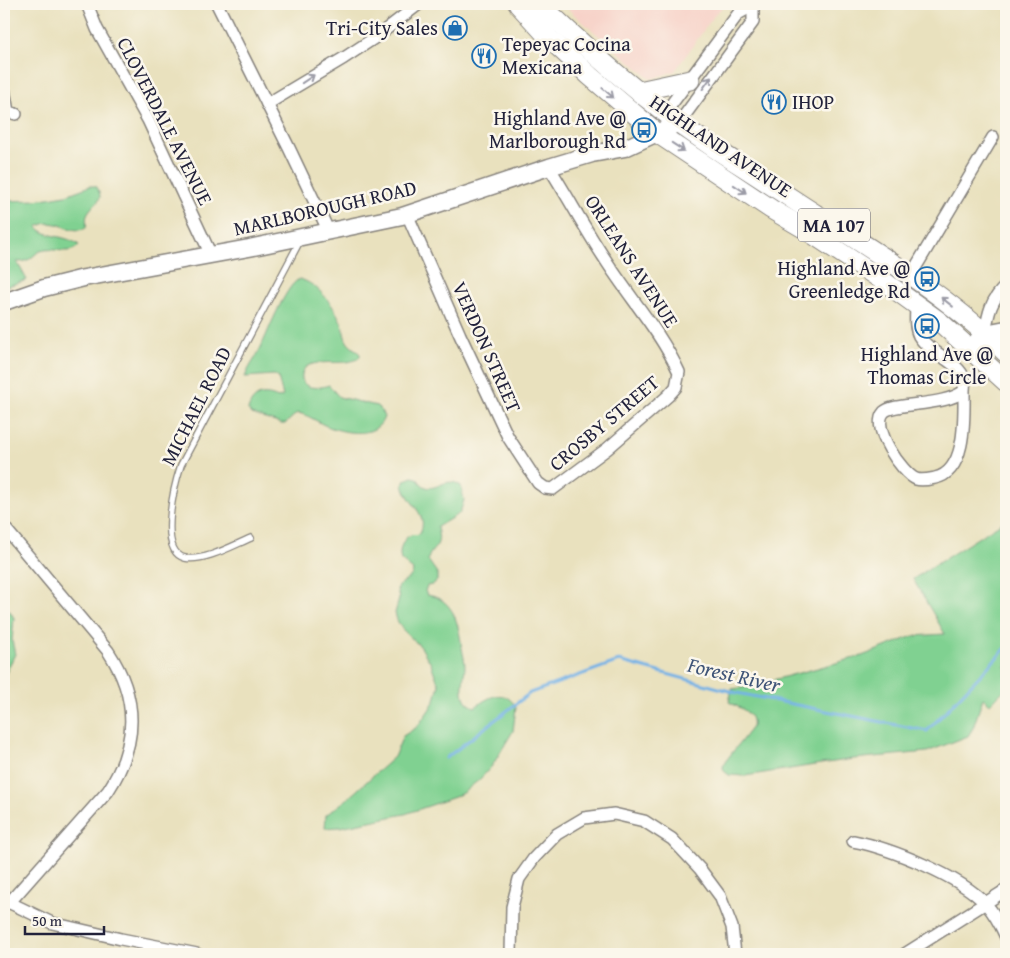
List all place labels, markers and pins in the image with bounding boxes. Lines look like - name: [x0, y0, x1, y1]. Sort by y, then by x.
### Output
- place label: Tri-City Sales: [326, 13, 438, 42]
- shop icon: Tri-City Sales: [442, 15, 468, 41]
- place label: Tepeyac Cocina Mexicana: [502, 29, 631, 81]
- restaurant icon: Tepeyac Cocina Mexicana: [471, 43, 497, 69]
- place label: IHOP: [792, 87, 834, 116]
- restaurant icon: IHOP: [761, 89, 787, 115]
- place label: Highland Ave @ Marlborough Rd: [489, 103, 626, 155]
- bus stop icon: Highland Ave @ Marlborough Rd: [631, 117, 657, 143]
- place label: Highland Ave @ Greenledge Rd: [778, 253, 910, 305]
- bus stop icon: Highland Ave @ Greenledge Rd: [914, 266, 940, 292]
- bus stop icon: Highland Ave @ Thomas Circle: [914, 313, 940, 339]
- place label: Highland Ave @ Thomas Circle: [861, 339, 993, 391]

